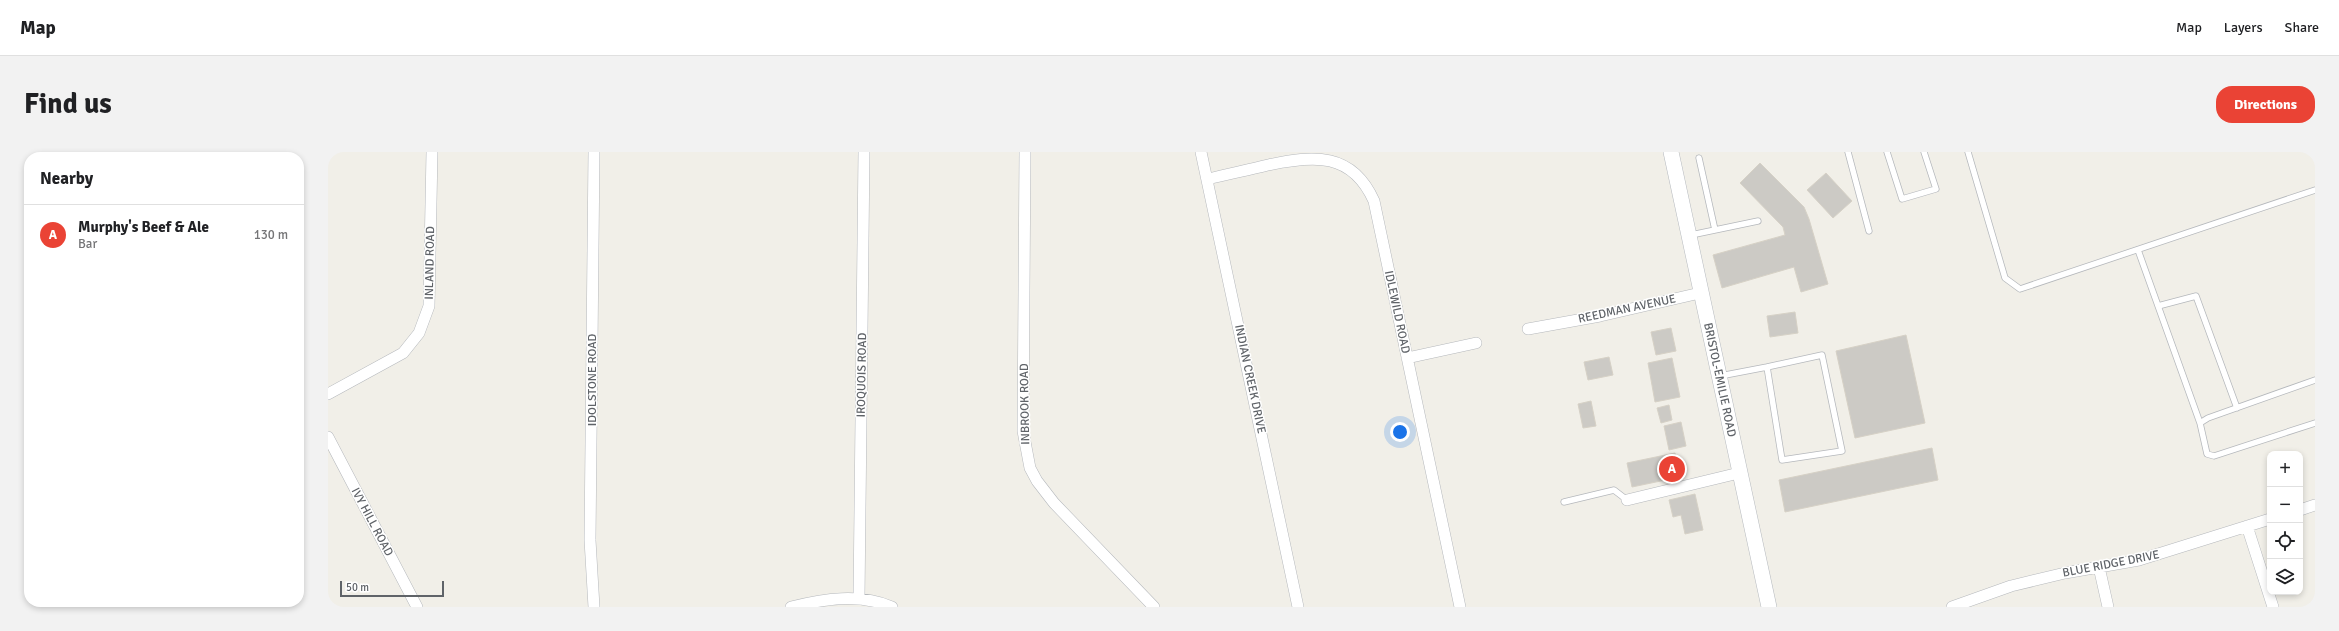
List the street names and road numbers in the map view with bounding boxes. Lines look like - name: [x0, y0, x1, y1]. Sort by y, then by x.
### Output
- street label: INLAND ROAD: [422, 226, 438, 300]
- street label: IDLEWILD ROAD: [1381, 269, 1413, 355]
- street label: REEDMAN AVENUE: [1577, 291, 1678, 327]
- street label: BRISTOL-EMILIE ROAD: [1700, 321, 1740, 439]
- street label: INDIAN CREEK DRIVE: [1231, 323, 1269, 435]
- street label: IROQUOIS ROAD: [854, 332, 870, 418]
- street label: IDOLSTONE ROAD: [585, 333, 600, 426]
- street label: INBROOK ROAD: [1017, 363, 1033, 445]
- street label: IVY HILL ROAD: [348, 485, 396, 559]
- street label: BLUE RIDGE DRIVE: [2061, 547, 2161, 581]

